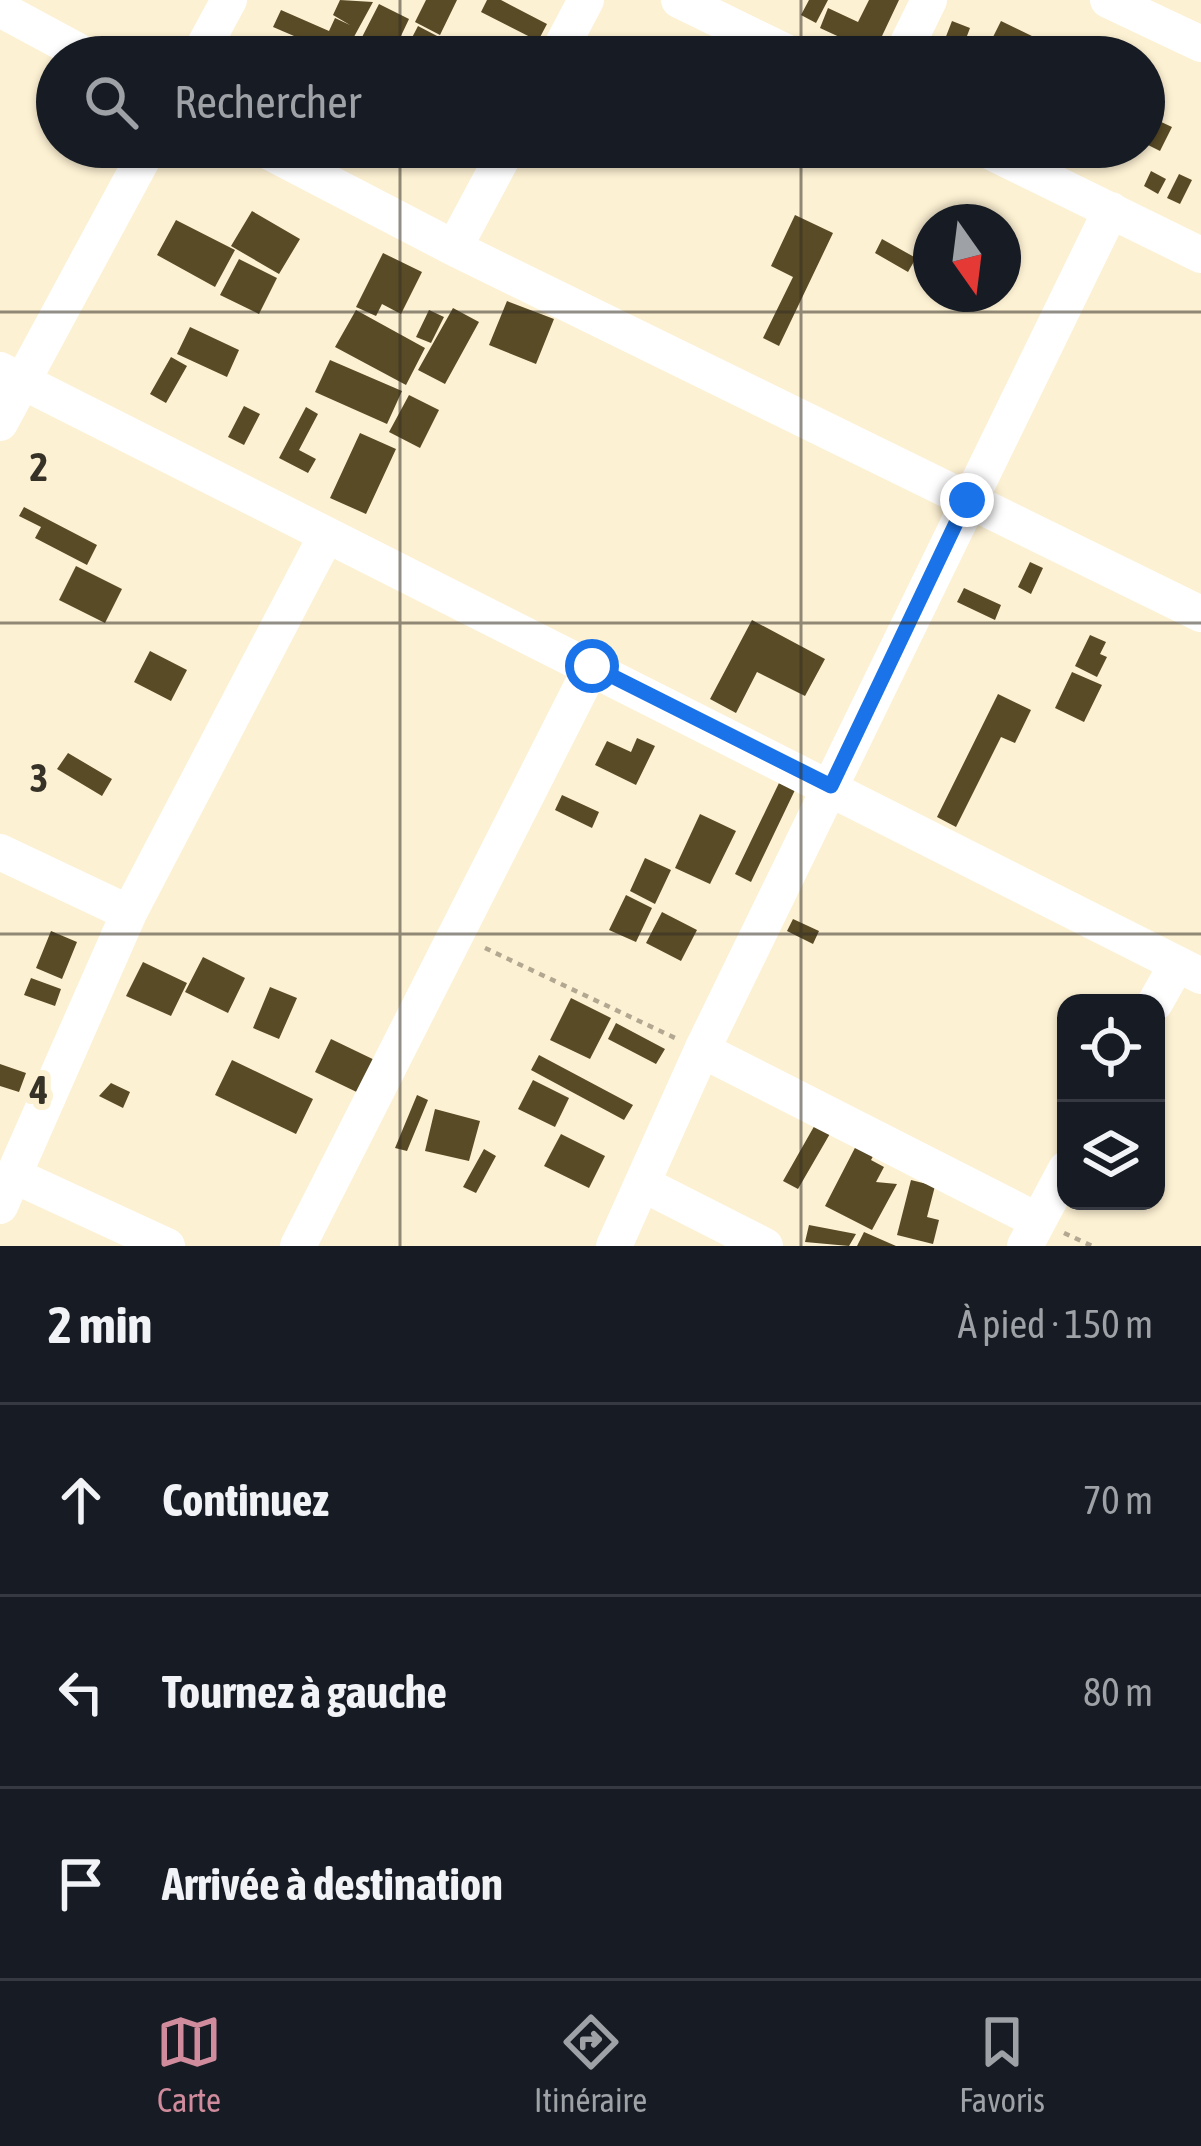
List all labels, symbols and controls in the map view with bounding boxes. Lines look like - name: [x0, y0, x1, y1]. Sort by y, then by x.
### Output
- search box: [36, 36, 1165, 168]
- icon: search: [78, 69, 144, 135]
- text: Rechercher: [174, 76, 361, 128]
- north arrow: [913, 204, 1021, 312]
- text: 2: [30, 445, 48, 489]
- route end: [940, 473, 994, 527]
- route start: [565, 639, 619, 693]
- text: 3: [30, 756, 48, 800]
- map controls: [1057, 994, 1165, 1210]
- button: locate: [1057, 994, 1165, 1102]
- text: 4: [29, 1068, 48, 1112]
- button: layers: [1057, 1102, 1165, 1210]
- text: 2 min: [48, 1295, 152, 1354]
- text: À pied · 150 m: [958, 1302, 1153, 1346]
- icon: ahead: [48, 1467, 114, 1533]
- text: Continuez: [162, 1474, 329, 1526]
- text: 70 m: [1083, 1478, 1153, 1522]
- icon: left: [48, 1659, 114, 1725]
- text: Tournez à gauche: [162, 1666, 447, 1718]
- text: 80 m: [1083, 1670, 1153, 1714]
- icon: arrive: [48, 1851, 114, 1917]
- text: Arrivée à destination: [162, 1858, 503, 1910]
- tab: Carte: [156, 2009, 222, 2119]
- tab: Itinéraire: [534, 2009, 647, 2119]
- tab: Favoris: [959, 2009, 1045, 2119]

